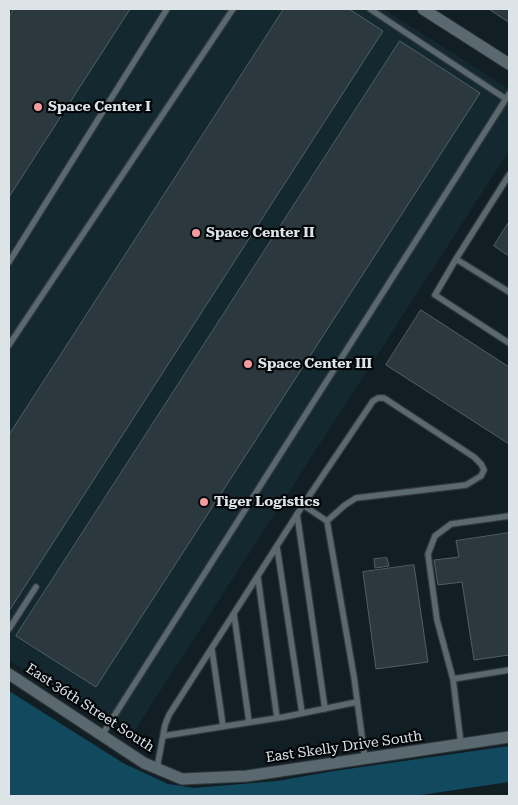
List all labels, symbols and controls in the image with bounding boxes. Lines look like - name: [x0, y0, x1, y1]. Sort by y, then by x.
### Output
- place label: Space Center I: [48, 99, 151, 115]
- marker: Space Center I: [32, 101, 44, 113]
- place label: Space Center II: [206, 225, 314, 241]
- marker: Space Center II: [190, 227, 202, 239]
- place label: Space Center III: [258, 356, 372, 372]
- marker: Space Center III: [242, 358, 254, 370]
- place label: Tiger Logistics: [214, 494, 320, 510]
- marker: Tiger Logistics: [198, 496, 210, 508]
- street label: East 36th Street South: [23, 660, 157, 756]
- street label: East Skelly Drive South: [265, 728, 423, 766]

